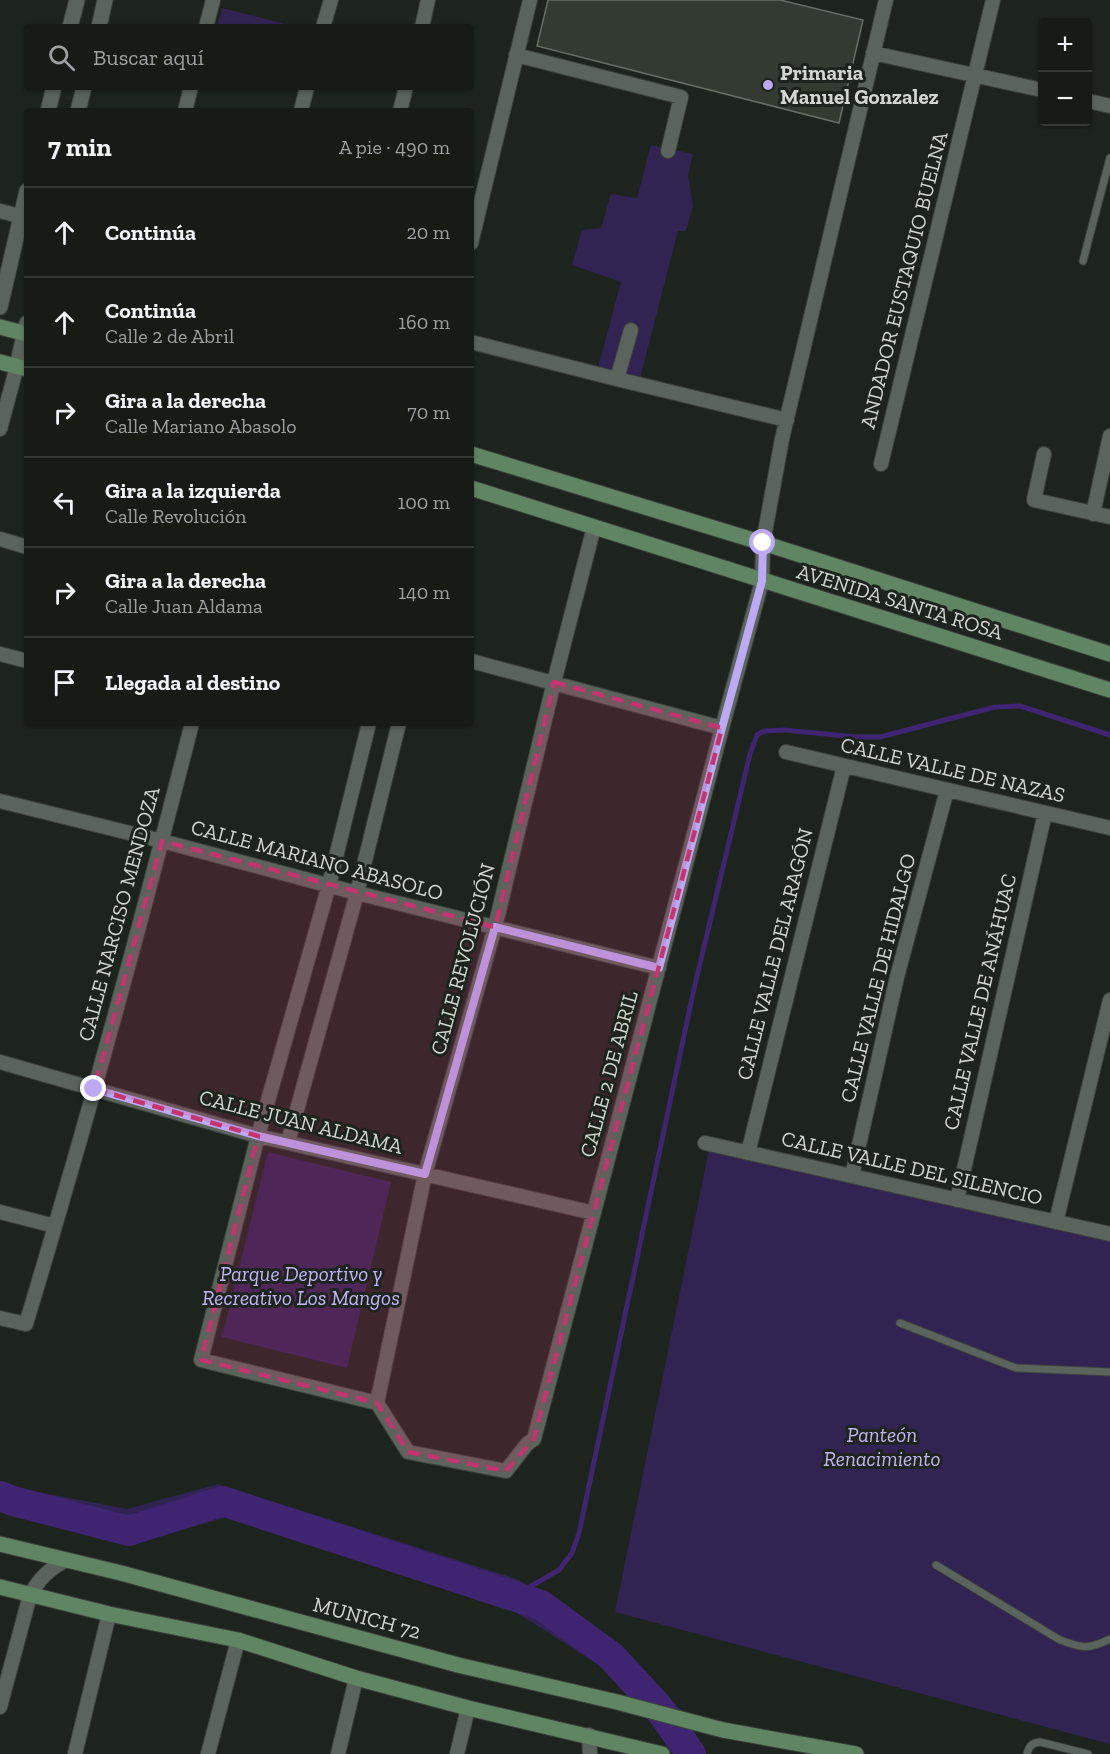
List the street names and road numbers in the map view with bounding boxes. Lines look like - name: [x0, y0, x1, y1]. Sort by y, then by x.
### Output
- street label: ANDADOR EUSTAQUIO BUELNA: [854, 128, 953, 431]
- street label: AVENIDA SANTA ROSA: [794, 558, 1007, 645]
- street label: CALLE VALLE DE NAZAS: [838, 732, 1068, 808]
- street label: CALLE NARCISO MENDOZA: [72, 784, 165, 1044]
- street label: CALLE MARIANO ABASOLO: [188, 814, 446, 905]
- street label: CALLE VALLE DEL ARAGÓN: [731, 825, 818, 1083]
- street label: CALLE VALLE DE HIDALGO: [834, 851, 921, 1105]
- street label: CALLE REVOLUCIÓN: [425, 860, 500, 1057]
- street label: CALLE VALLE DE ANÁHUAC: [938, 871, 1021, 1132]
- street label: CALLE 2 DE ABRIL: [574, 987, 643, 1160]
- street label: CALLE JUAN ALDAMA: [197, 1084, 406, 1159]
- street label: CALLE VALLE DEL SILENCIO: [779, 1125, 1045, 1210]
- street label: MUNICH 72: [311, 1591, 424, 1644]

